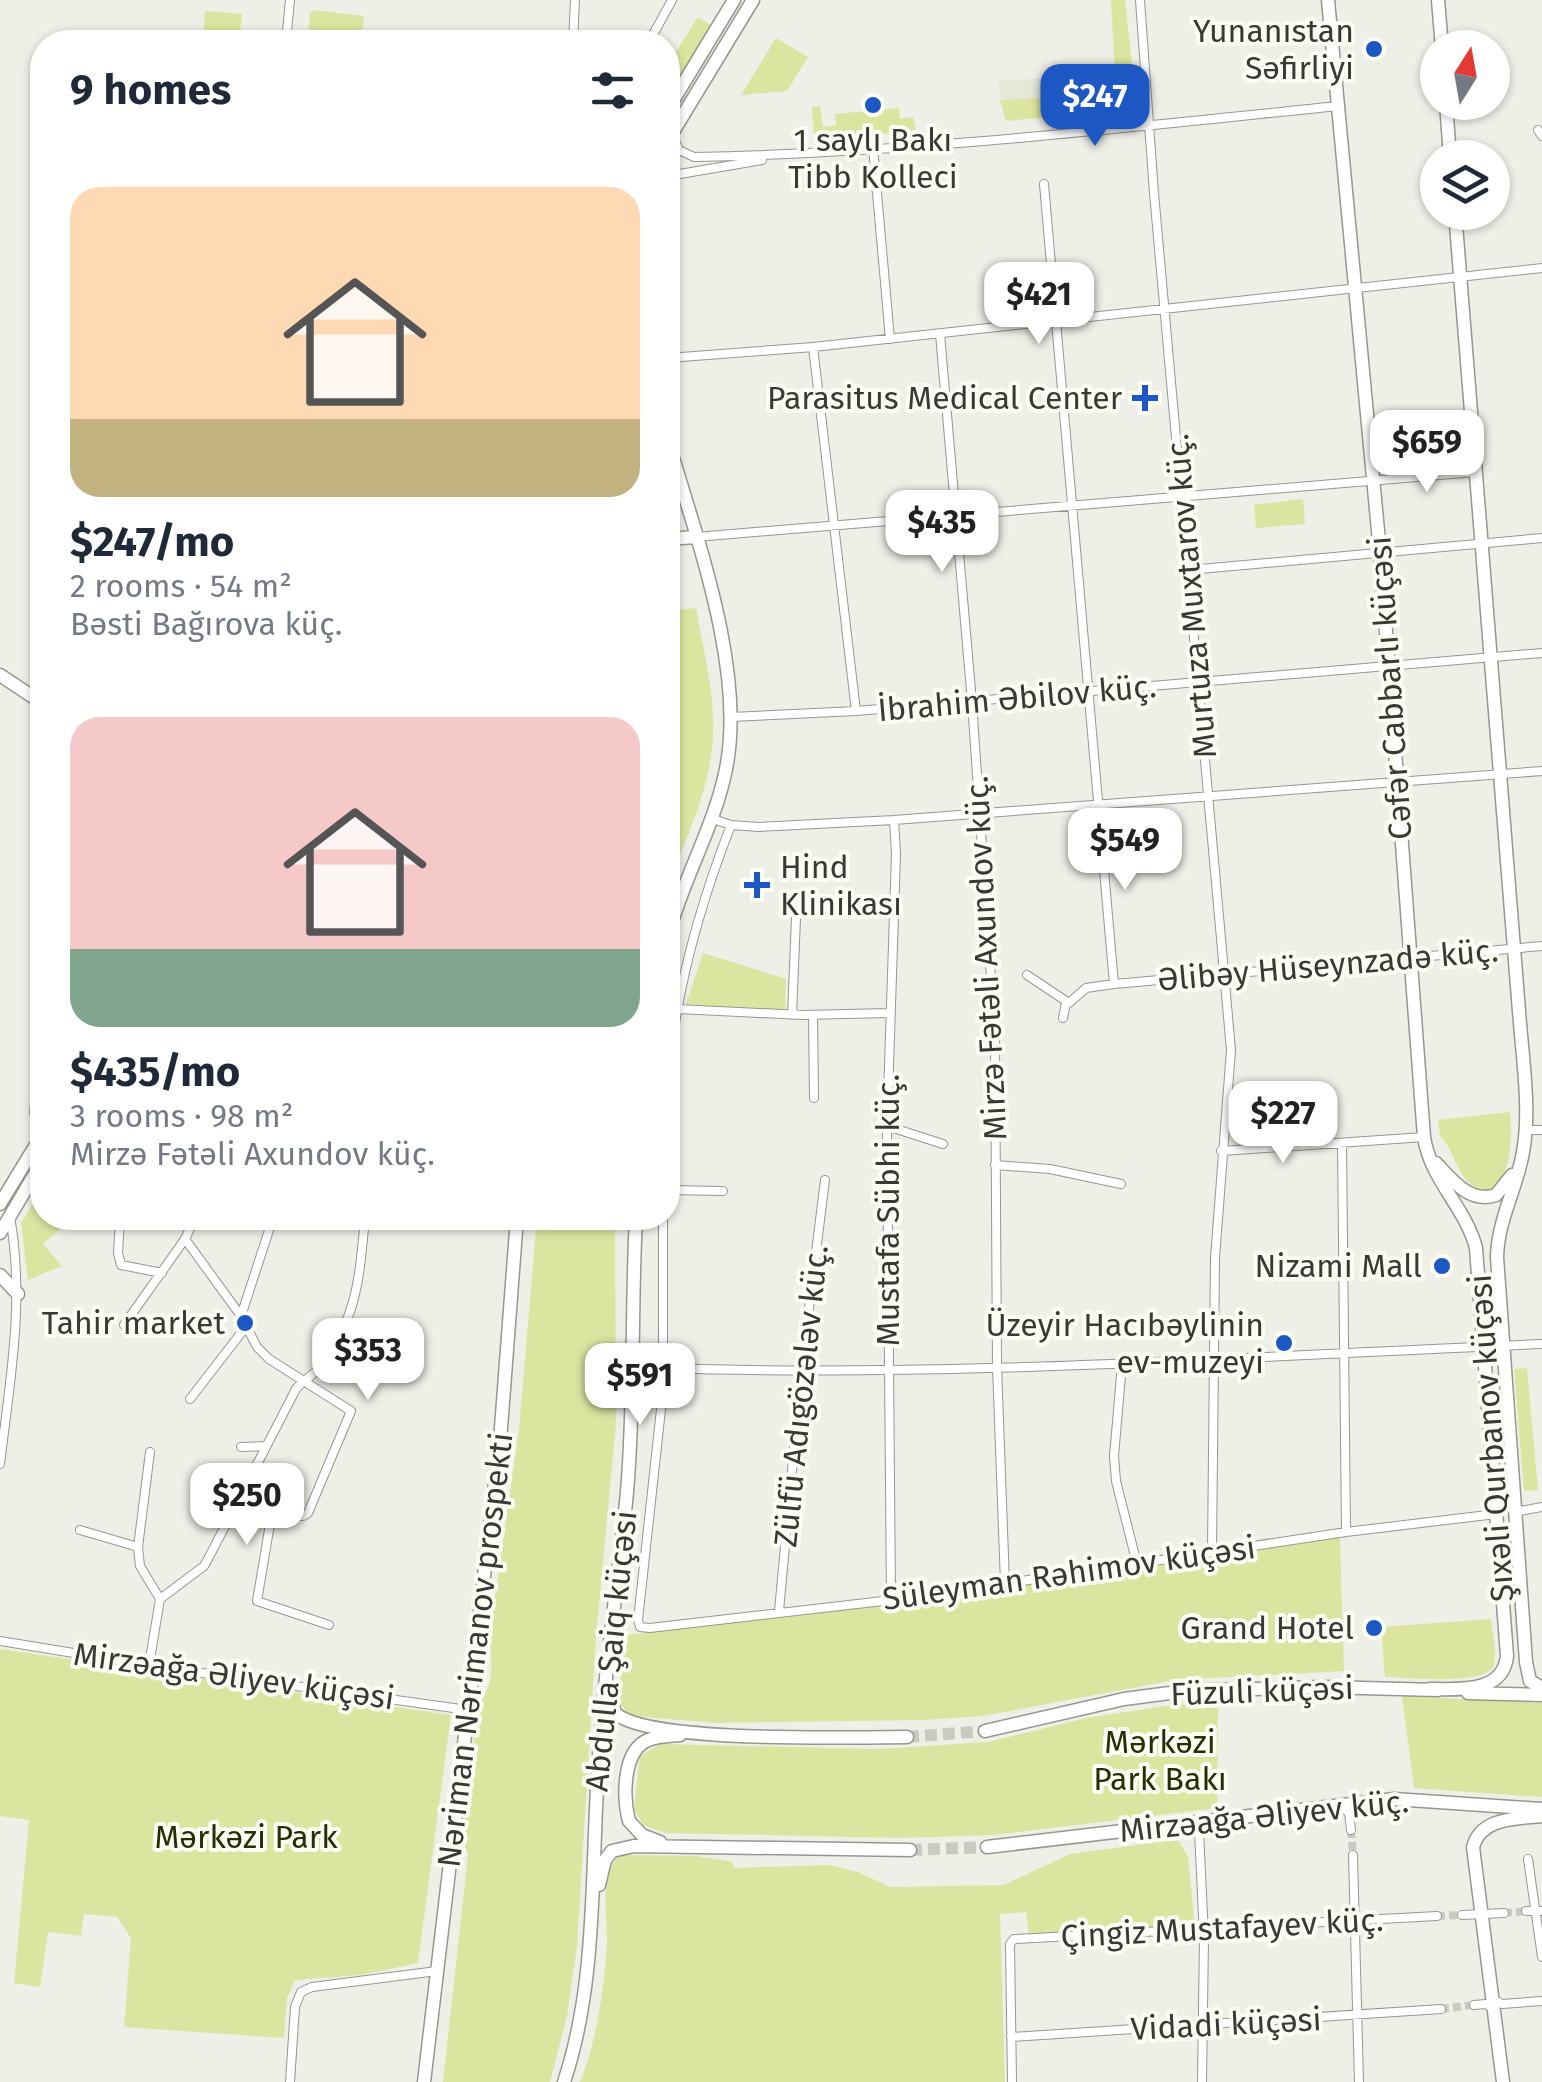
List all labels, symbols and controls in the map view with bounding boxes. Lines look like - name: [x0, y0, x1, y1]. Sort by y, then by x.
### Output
- place label: Yunanıstan Səfirliyi: [1193, 12, 1354, 87]
- north arrow: [1420, 30, 1510, 120]
- map controls: [1420, 30, 1510, 230]
- marker: Yunanıstan Səfirliyi: [1363, 38, 1385, 60]
- icon: filters: [585, 63, 640, 118]
- pin: $247: [1036, 64, 1154, 149]
- text: 9 homes: [70, 65, 231, 115]
- text: $247: [1062, 77, 1128, 115]
- marker: 1 saylı Bakı Tibb Kolleci: [862, 94, 884, 116]
- place label: 1 saylı Bakı Tibb Kolleci: [788, 121, 958, 196]
- button: layers: [1420, 140, 1510, 230]
- icon: home: [265, 252, 445, 432]
- pin: $421: [980, 262, 1098, 347]
- text: $421: [1006, 275, 1072, 313]
- place label: Parasitus Medical Center: [767, 379, 1123, 417]
- marker: Parasitus Medical Center: [1132, 385, 1158, 411]
- pin: $659: [1368, 410, 1486, 495]
- text: $659: [1392, 423, 1462, 461]
- street label: Murtuza Muxtarov küç.: [1158, 432, 1224, 760]
- pin: $435: [883, 490, 1001, 575]
- text: $435: [908, 503, 976, 541]
- text: $247/mo: [70, 517, 234, 567]
- street label: Cəfər Cabbarlı küçəsi: [1360, 535, 1420, 841]
- text: 2 rooms · 54 m²: [70, 567, 292, 605]
- text: Bəsti Bağırova küç.: [70, 605, 343, 643]
- street label: İbrahim Əbilov küç.: [876, 667, 1158, 729]
- street label: Mirzə Fətəli Axundov küç.: [957, 775, 1015, 1141]
- icon: home: [265, 782, 445, 962]
- pin: $549: [1066, 808, 1184, 893]
- text: $549: [1090, 821, 1160, 859]
- place label: Hind Klinikası: [780, 848, 902, 923]
- marker: Hind Klinikası: [744, 872, 770, 898]
- street label: Əlibəy Hüseynzadə küç.: [1156, 931, 1500, 999]
- text: $435/mo: [70, 1047, 240, 1097]
- street label: Mustafa Sübhi küç.: [869, 1074, 907, 1346]
- pin: $227: [1224, 1081, 1342, 1166]
- text: $227: [1251, 1094, 1316, 1132]
- text: 3 rooms · 98 m²: [70, 1097, 293, 1135]
- text: Mirzə Fətəli Axundov küç.: [70, 1135, 435, 1173]
- street label: Zülfü Adıgözələv küç.: [766, 1243, 836, 1549]
- place label: Nizami Mall: [1255, 1247, 1422, 1285]
- marker: Nizami Mall: [1431, 1255, 1453, 1277]
- street label: Şıxəli Qurbanov küçəsi: [1461, 1273, 1521, 1603]
- place label: Tahir market: [42, 1304, 225, 1342]
- place label: Üzeyir Hacıbəylinin ev-muzeyi: [986, 1306, 1264, 1381]
- marker: Tahir market: [234, 1312, 256, 1334]
- pin: $353: [309, 1318, 427, 1403]
- text: $353: [334, 1331, 402, 1369]
- marker: Üzeyir Hacıbəylinin ev-muzeyi: [1273, 1332, 1295, 1354]
- pin: $591: [581, 1343, 699, 1428]
- text: $591: [607, 1356, 673, 1394]
- street label: Nəriman Nərimanov prospekti: [429, 1430, 521, 1870]
- pin: $250: [188, 1463, 306, 1548]
- text: $250: [212, 1476, 282, 1514]
- street label: Abdulla Şaiq küçəsi: [577, 1509, 645, 1793]
- street label: Süleyman Rəhimov küçəsi: [880, 1528, 1258, 1618]
- place label: Grand Hotel: [1180, 1609, 1354, 1647]
- marker: Grand Hotel: [1363, 1617, 1385, 1639]
- street label: Mirzəağa Əliyev küçəsi: [71, 1635, 397, 1717]
- street label: Füzuli küçəsi: [1170, 1669, 1354, 1713]
- park label: Mərkəzi Park Bakı: [1093, 1723, 1227, 1798]
- street label: Mirzəağa Əliyev küç.: [1118, 1782, 1410, 1850]
- park label: Mərkəzi Park: [154, 1818, 338, 1856]
- street label: Çingiz Mustafayev küç.: [1060, 1901, 1384, 1955]
- street label: Vidadi küçəsi: [1130, 2000, 1322, 2048]

